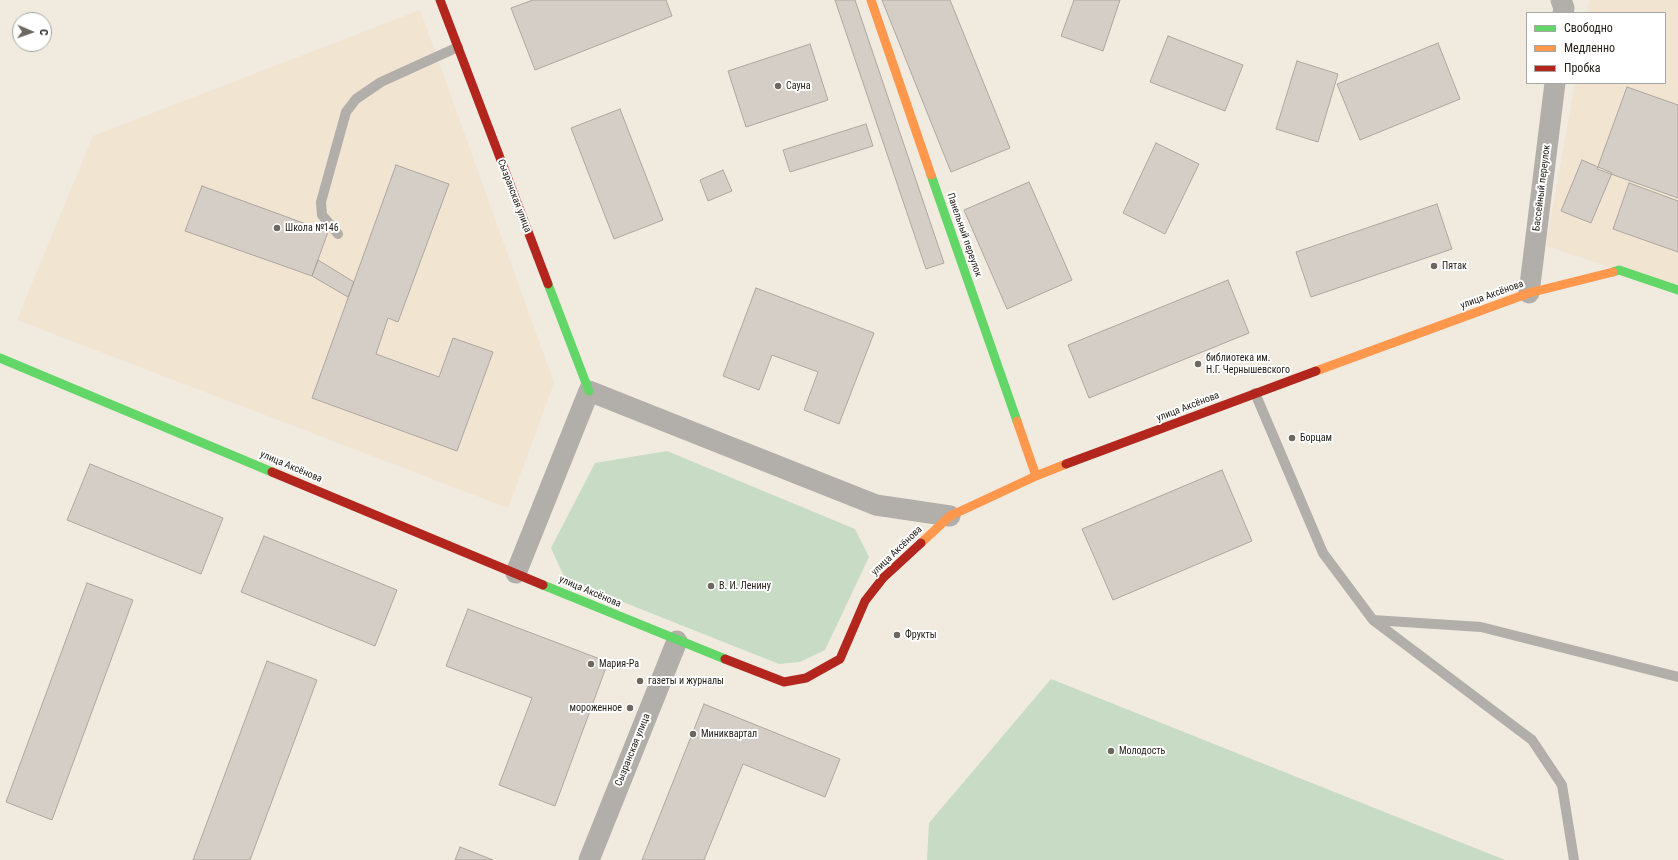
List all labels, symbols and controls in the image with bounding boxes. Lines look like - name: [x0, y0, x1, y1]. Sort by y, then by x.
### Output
- north arrow: [12, 12, 52, 52]
- legend: [1526, 12, 1666, 84]
- text: Свободно: [1564, 21, 1613, 35]
- text: С: [37, 29, 50, 36]
- text: Медленно: [1564, 41, 1615, 55]
- text: Пробка: [1564, 61, 1601, 75]
- place label: Сауна: [786, 80, 810, 92]
- marker: Сауна: [773, 81, 783, 91]
- street label: Бассейный переулок: [1531, 144, 1553, 232]
- street label: Сызранская улица: [495, 158, 533, 234]
- street label: Панельный переулок: [944, 191, 984, 279]
- place label: Школа №146: [285, 222, 339, 234]
- marker: Школа №146: [272, 223, 282, 233]
- place label: Пятак: [1442, 260, 1467, 272]
- marker: Пятак: [1429, 261, 1439, 271]
- street label: улица Аксёнова: [1459, 278, 1525, 312]
- place label: библиотека им. Н.Г. Чернышевского: [1206, 352, 1290, 376]
- marker: библиотека им. Н.Г. Чернышевского: [1193, 359, 1203, 369]
- street label: улица Аксёнова: [1155, 390, 1221, 424]
- place label: Борцам: [1300, 432, 1332, 444]
- marker: Борцам: [1287, 433, 1297, 443]
- street label: улица Аксёнова: [258, 449, 324, 485]
- street label: улица Аксёнова: [869, 524, 925, 578]
- street label: улица Аксёнова: [557, 574, 623, 610]
- place label: В. И. Ленину: [719, 580, 771, 592]
- marker: В. И. Ленину: [706, 581, 716, 591]
- place label: Фрукты: [905, 629, 937, 641]
- marker: Фрукты: [892, 630, 902, 640]
- place label: Мария-Ра: [599, 658, 639, 670]
- marker: Мария-Ра: [586, 659, 596, 669]
- place label: газеты и журналы: [648, 675, 724, 687]
- marker: газеты и журналы: [635, 676, 645, 686]
- place label: мороженное: [570, 702, 622, 714]
- marker: мороженное: [625, 703, 635, 713]
- street label: Сызранская улица: [613, 712, 653, 788]
- place label: Миниквартал: [701, 728, 757, 740]
- marker: Миниквартал: [688, 729, 698, 739]
- place label: Молодость: [1119, 745, 1165, 757]
- marker: Молодость: [1106, 746, 1116, 756]

